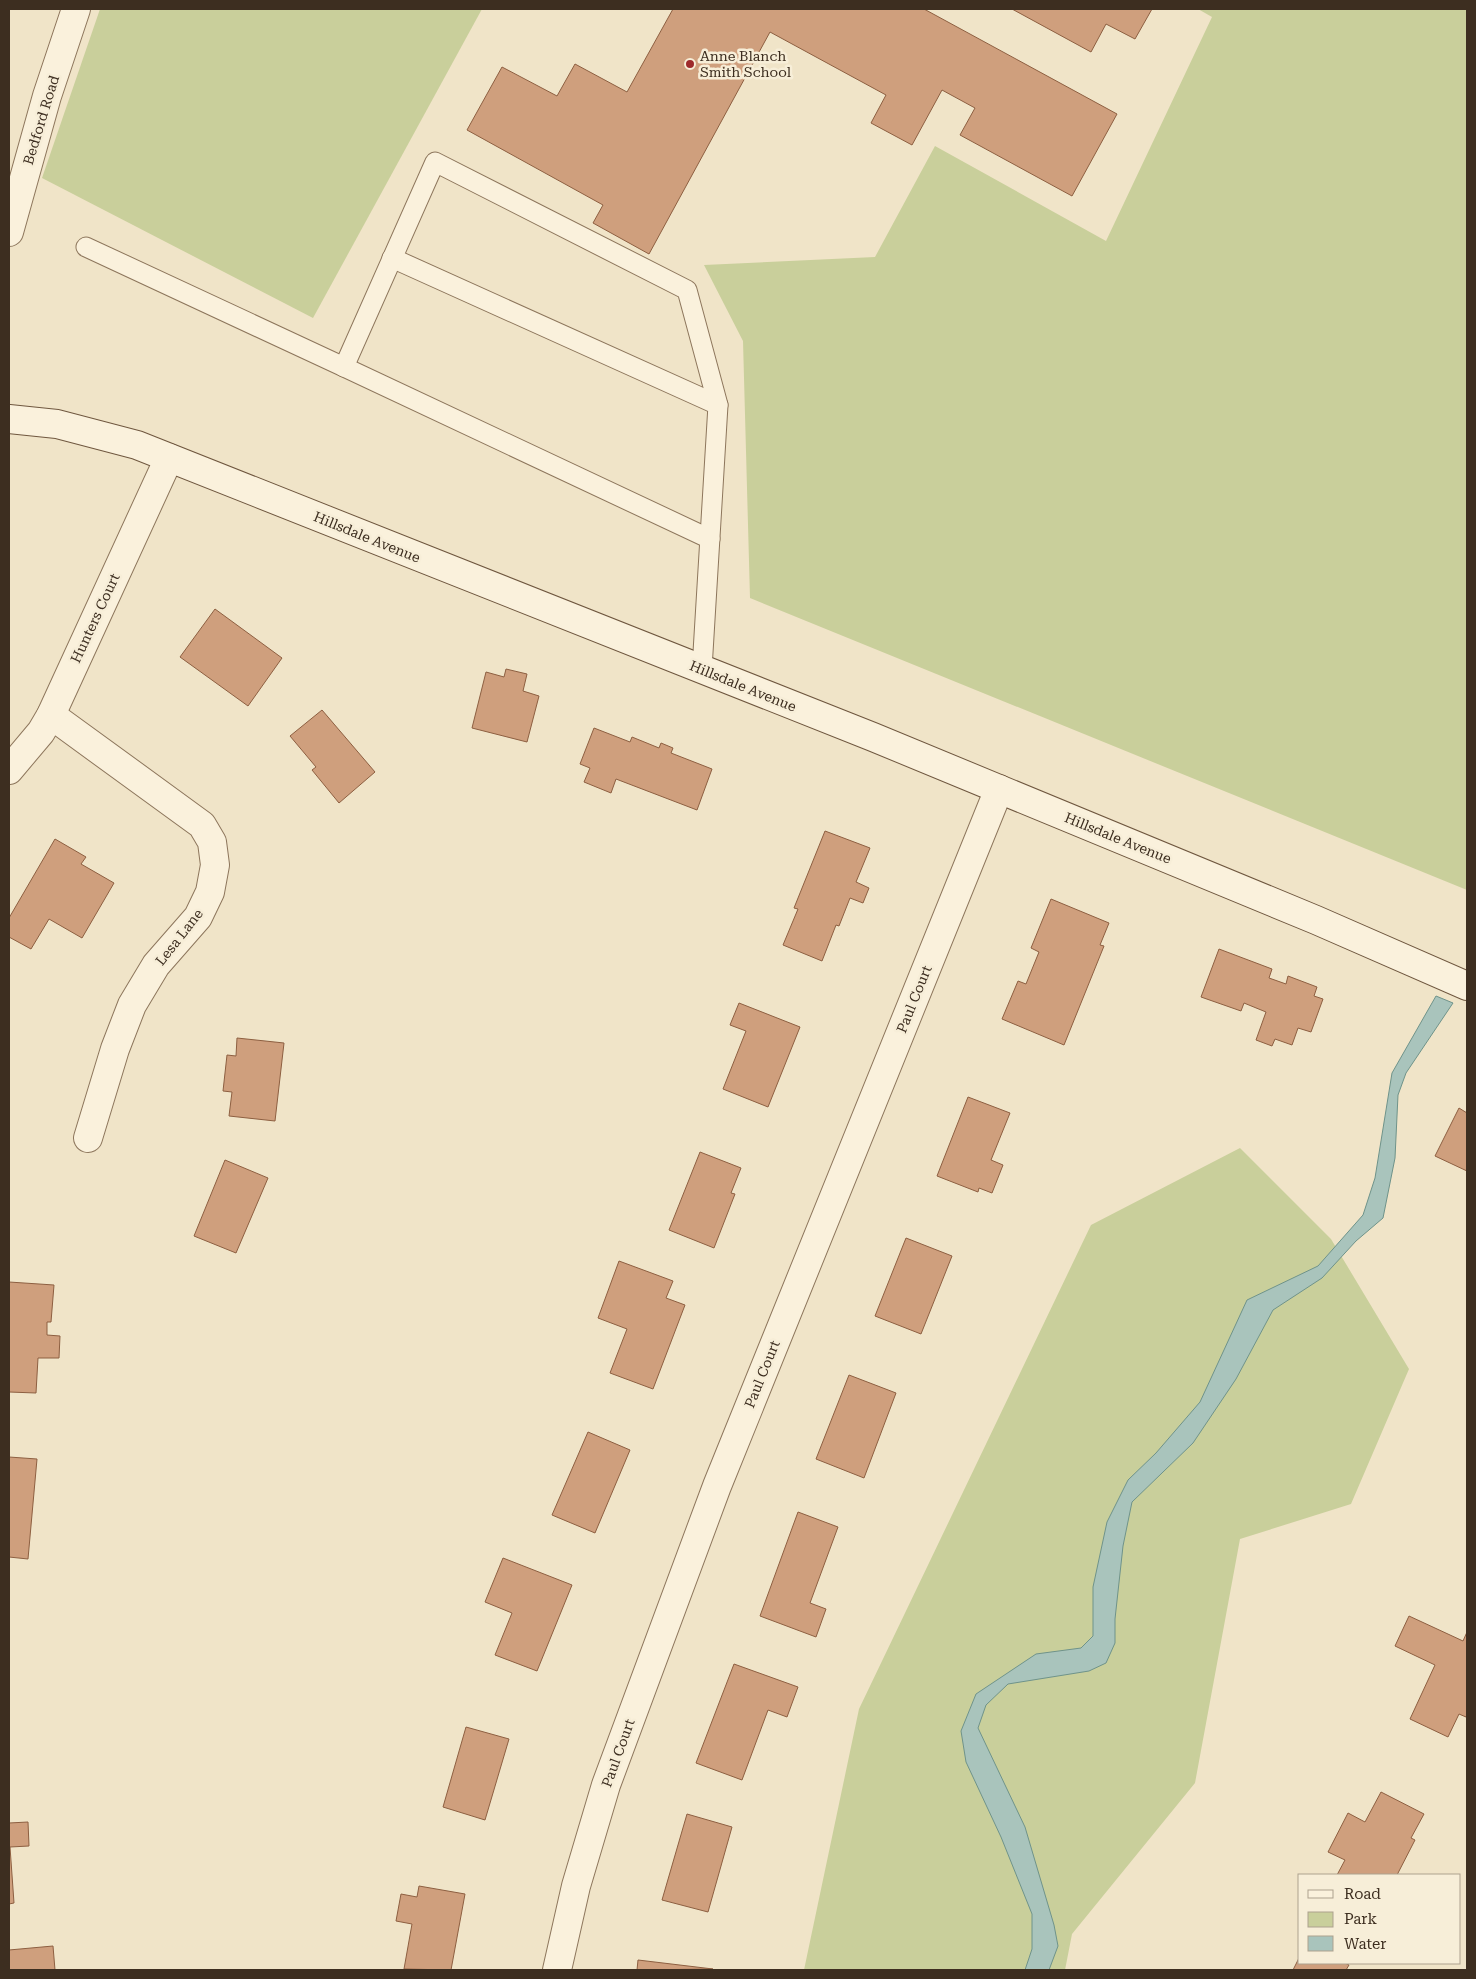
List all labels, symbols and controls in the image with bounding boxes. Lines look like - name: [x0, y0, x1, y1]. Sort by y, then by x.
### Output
- place label: Anne Blanch Smith School: [700, 48, 792, 80]
- marker: Anne Blanch Smith School: [684, 58, 696, 70]
- street label: Bedford Road: [20, 73, 62, 167]
- street label: Hillsdale Avenue: [311, 508, 423, 566]
- street label: Hunters Court: [67, 571, 123, 665]
- street label: Hillsdale Avenue: [687, 657, 799, 715]
- street label: Hillsdale Avenue: [1062, 809, 1174, 867]
- street label: Lesa Lane: [152, 905, 206, 968]
- street label: Paul Court: [893, 963, 935, 1035]
- street label: Paul Court: [741, 1338, 783, 1410]
- street label: Paul Court: [598, 1717, 638, 1789]
- legend: [1298, 1874, 1461, 1964]
- text: Road: [1344, 1885, 1381, 1903]
- text: Park: [1344, 1910, 1378, 1928]
- text: Water: [1344, 1935, 1386, 1953]

